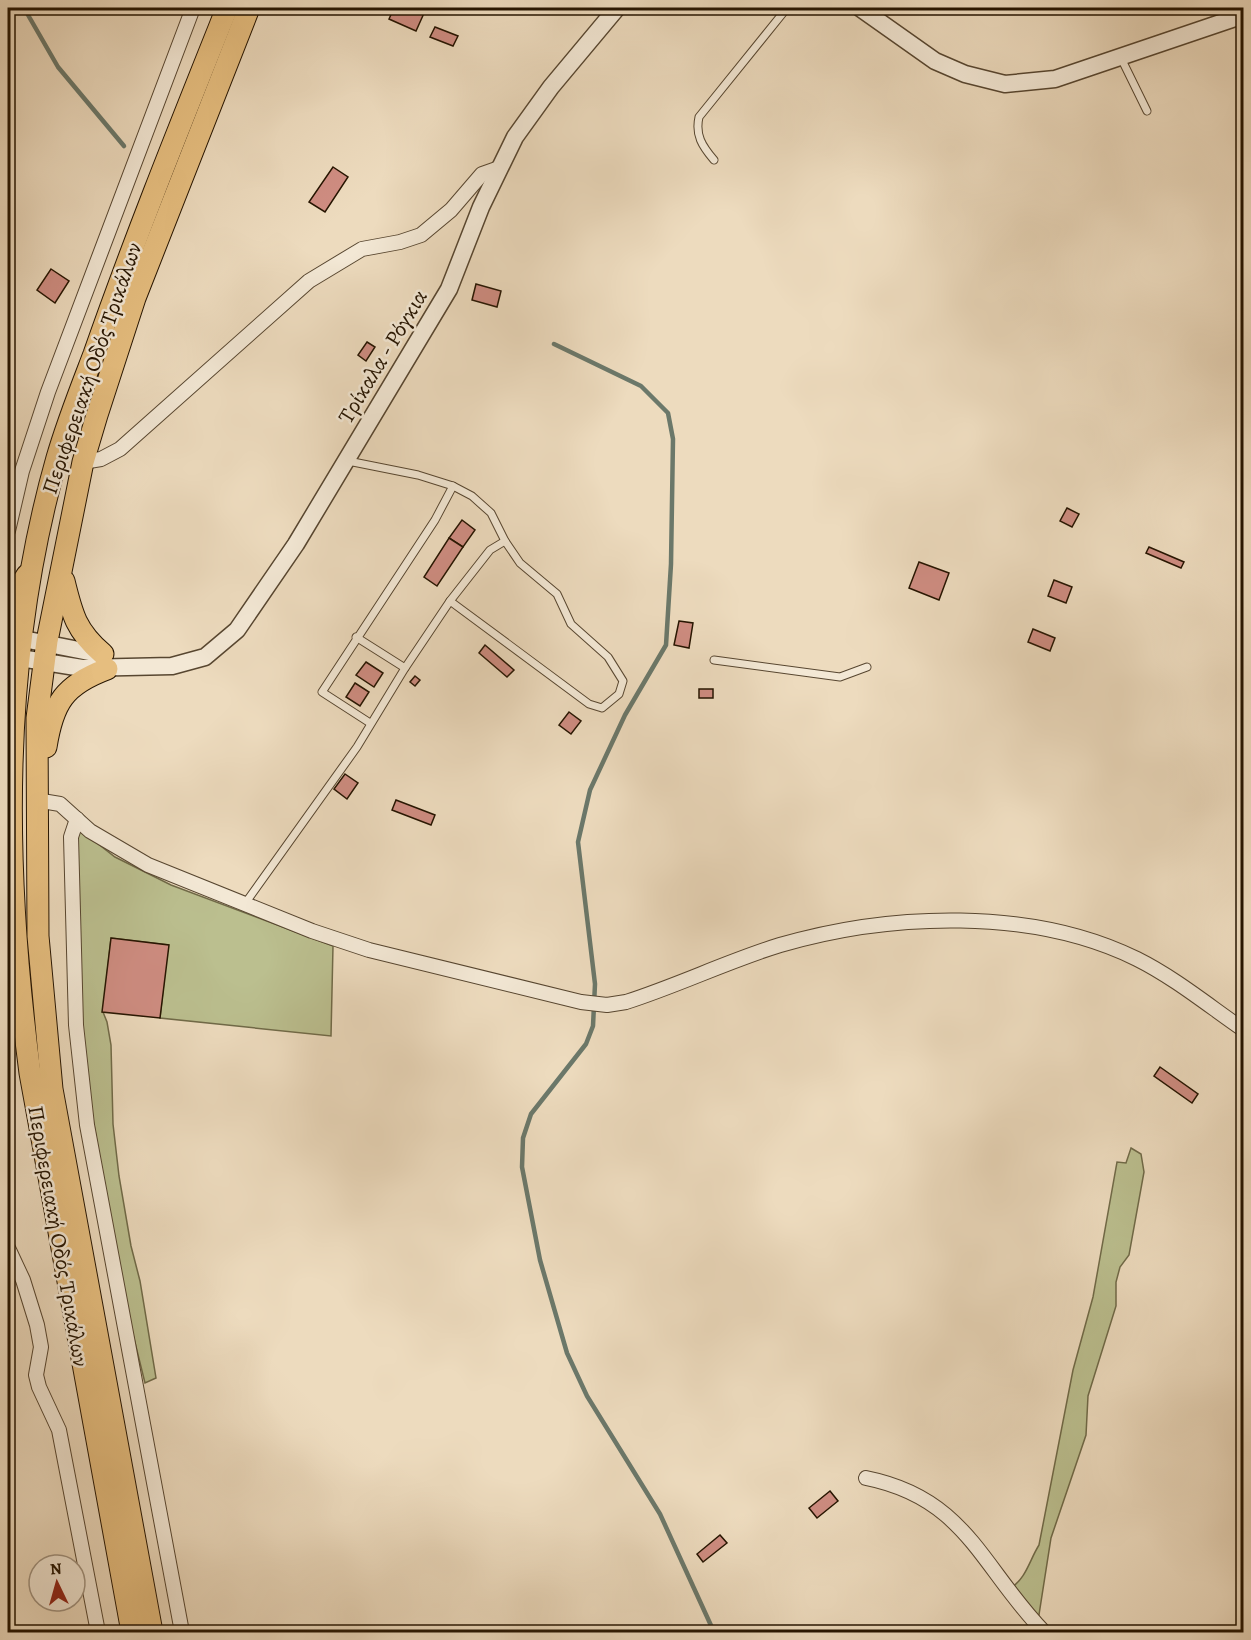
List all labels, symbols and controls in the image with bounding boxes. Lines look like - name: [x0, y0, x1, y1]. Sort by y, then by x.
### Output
- street label: Περιφερειακή Οδός Τρικάλων: [35, 238, 149, 498]
- street label: Τρίκαλα - Ρόγκια: [331, 284, 435, 429]
- street label: Περιφερειακή Οδός Τρικάλων: [20, 1103, 96, 1369]
- north arrow: [27, 1553, 87, 1613]
- text: N: [49, 1558, 63, 1581]

